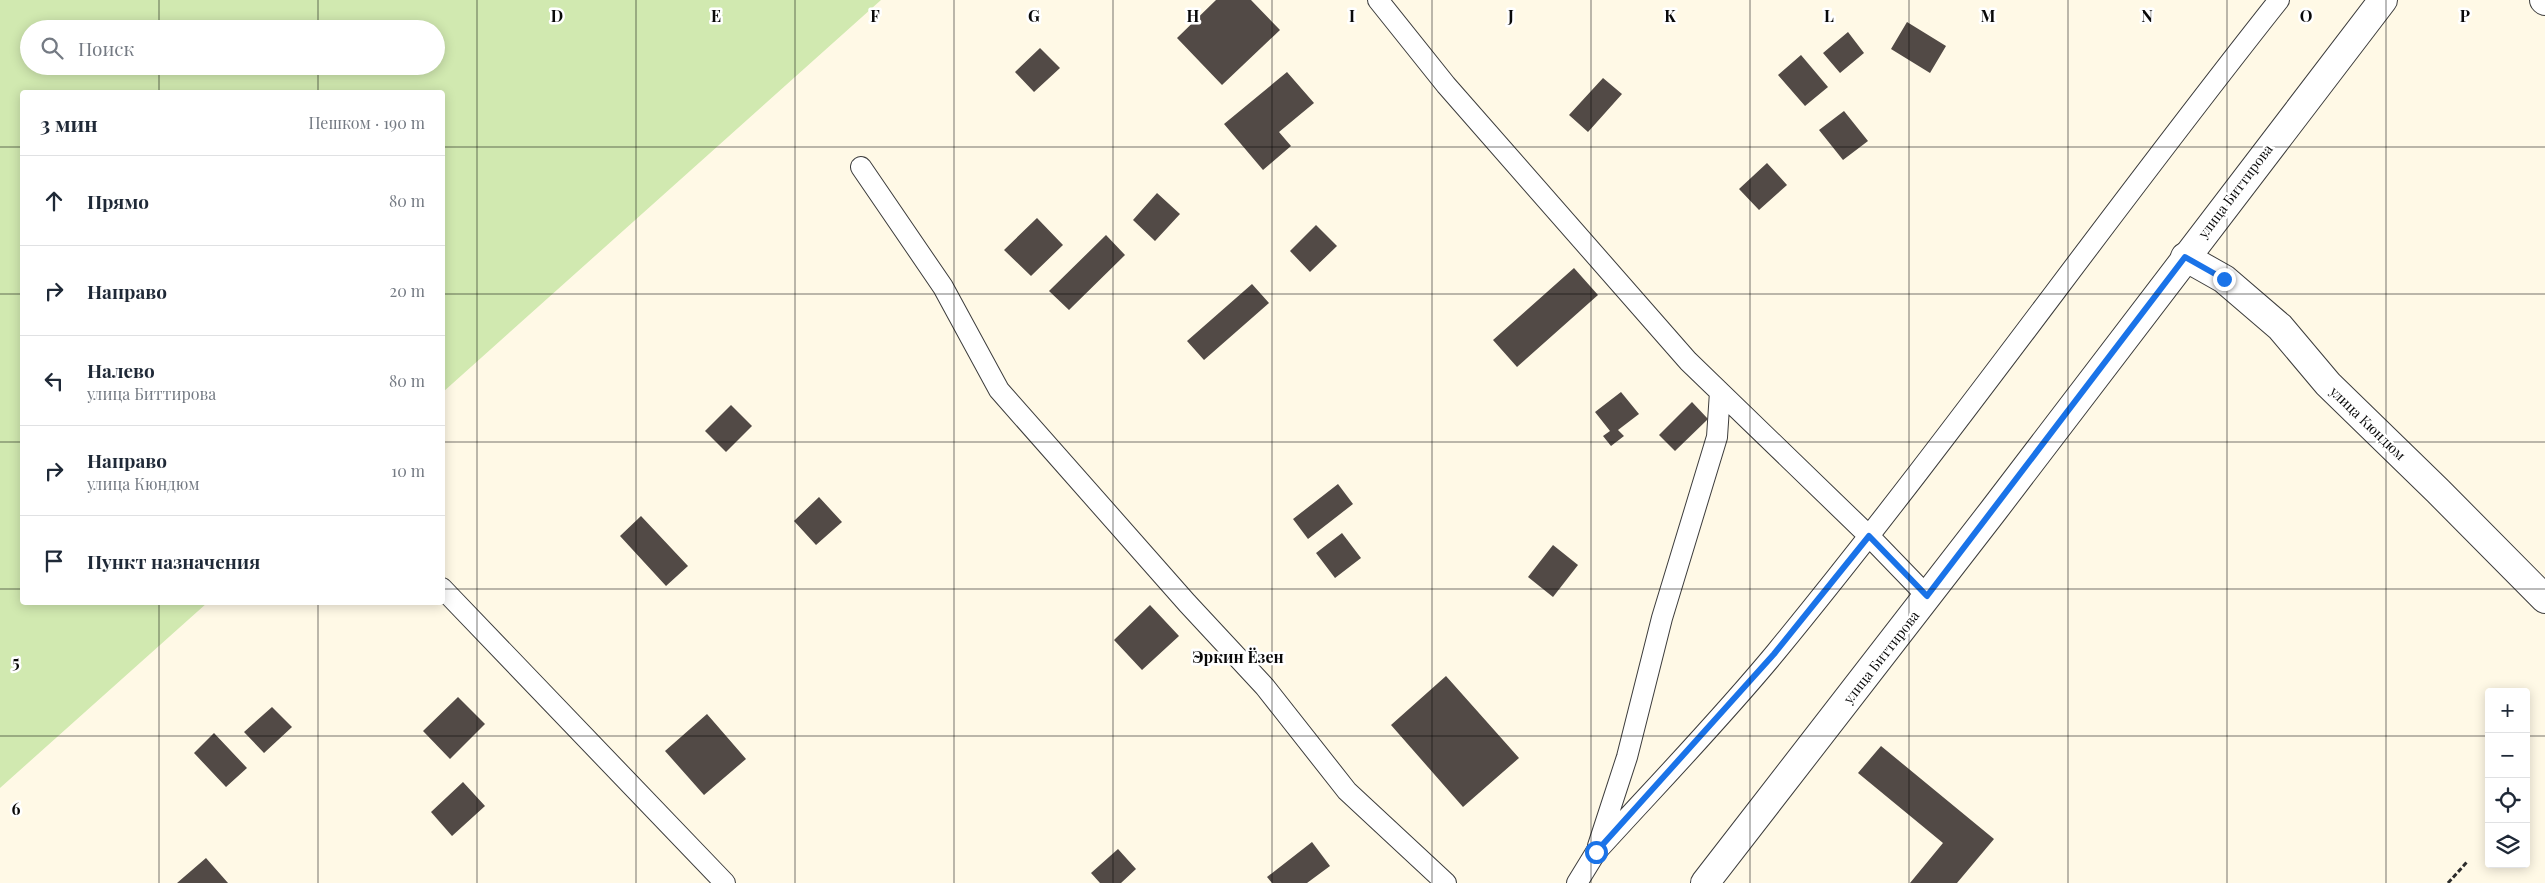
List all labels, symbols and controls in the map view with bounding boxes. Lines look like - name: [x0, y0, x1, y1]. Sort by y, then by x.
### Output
- text: D: [551, 5, 563, 26]
- text: E: [711, 5, 721, 26]
- text: F: [870, 5, 880, 26]
- text: G: [1028, 5, 1040, 26]
- text: H: [1187, 5, 1200, 26]
- text: I: [1349, 5, 1355, 26]
- text: J: [1507, 5, 1514, 26]
- text: K: [1664, 5, 1676, 26]
- text: L: [1824, 5, 1834, 26]
- text: M: [1981, 5, 1996, 26]
- text: N: [2141, 5, 2153, 26]
- text: O: [2300, 5, 2312, 26]
- text: P: [2460, 5, 2470, 26]
- search box: [20, 20, 445, 75]
- icon: search: [38, 34, 66, 62]
- text: Поиск: [78, 35, 134, 61]
- text: 3 мин: [40, 109, 98, 137]
- text: Пешком · 190 m: [308, 112, 425, 133]
- street label: улица Биттирова: [2193, 140, 2277, 243]
- icon: ahead: [40, 187, 68, 215]
- text: Прямо: [87, 188, 149, 214]
- text: 80 m: [389, 190, 425, 211]
- route end: [2213, 268, 2236, 291]
- icon: right: [40, 277, 68, 305]
- text: Направо: [87, 278, 167, 304]
- text: 20 m: [390, 280, 425, 301]
- text: Налево: [87, 357, 155, 383]
- icon: left: [40, 367, 68, 395]
- text: 80 m: [389, 370, 425, 391]
- street label: улица Кюндюм: [2325, 381, 2410, 464]
- text: улица Биттирова: [87, 383, 216, 404]
- text: Направо: [87, 447, 167, 473]
- icon: right: [40, 457, 68, 485]
- text: 10 m: [391, 460, 425, 481]
- text: улица Кюндюм: [87, 473, 200, 494]
- icon: arrive: [40, 547, 68, 575]
- text: Пункт назначения: [87, 548, 260, 574]
- street label: улица Биттирова: [1838, 607, 1923, 708]
- district label: Эркин Ёзен: [1192, 646, 1284, 667]
- text: 5: [12, 651, 20, 672]
- map controls: [2485, 688, 2530, 868]
- button: +: [2485, 688, 2530, 733]
- button: −: [2485, 733, 2530, 778]
- button: locate: [2485, 778, 2530, 823]
- text: 6: [12, 798, 21, 819]
- button: layers: [2485, 823, 2530, 868]
- route start: [1585, 841, 1608, 864]

